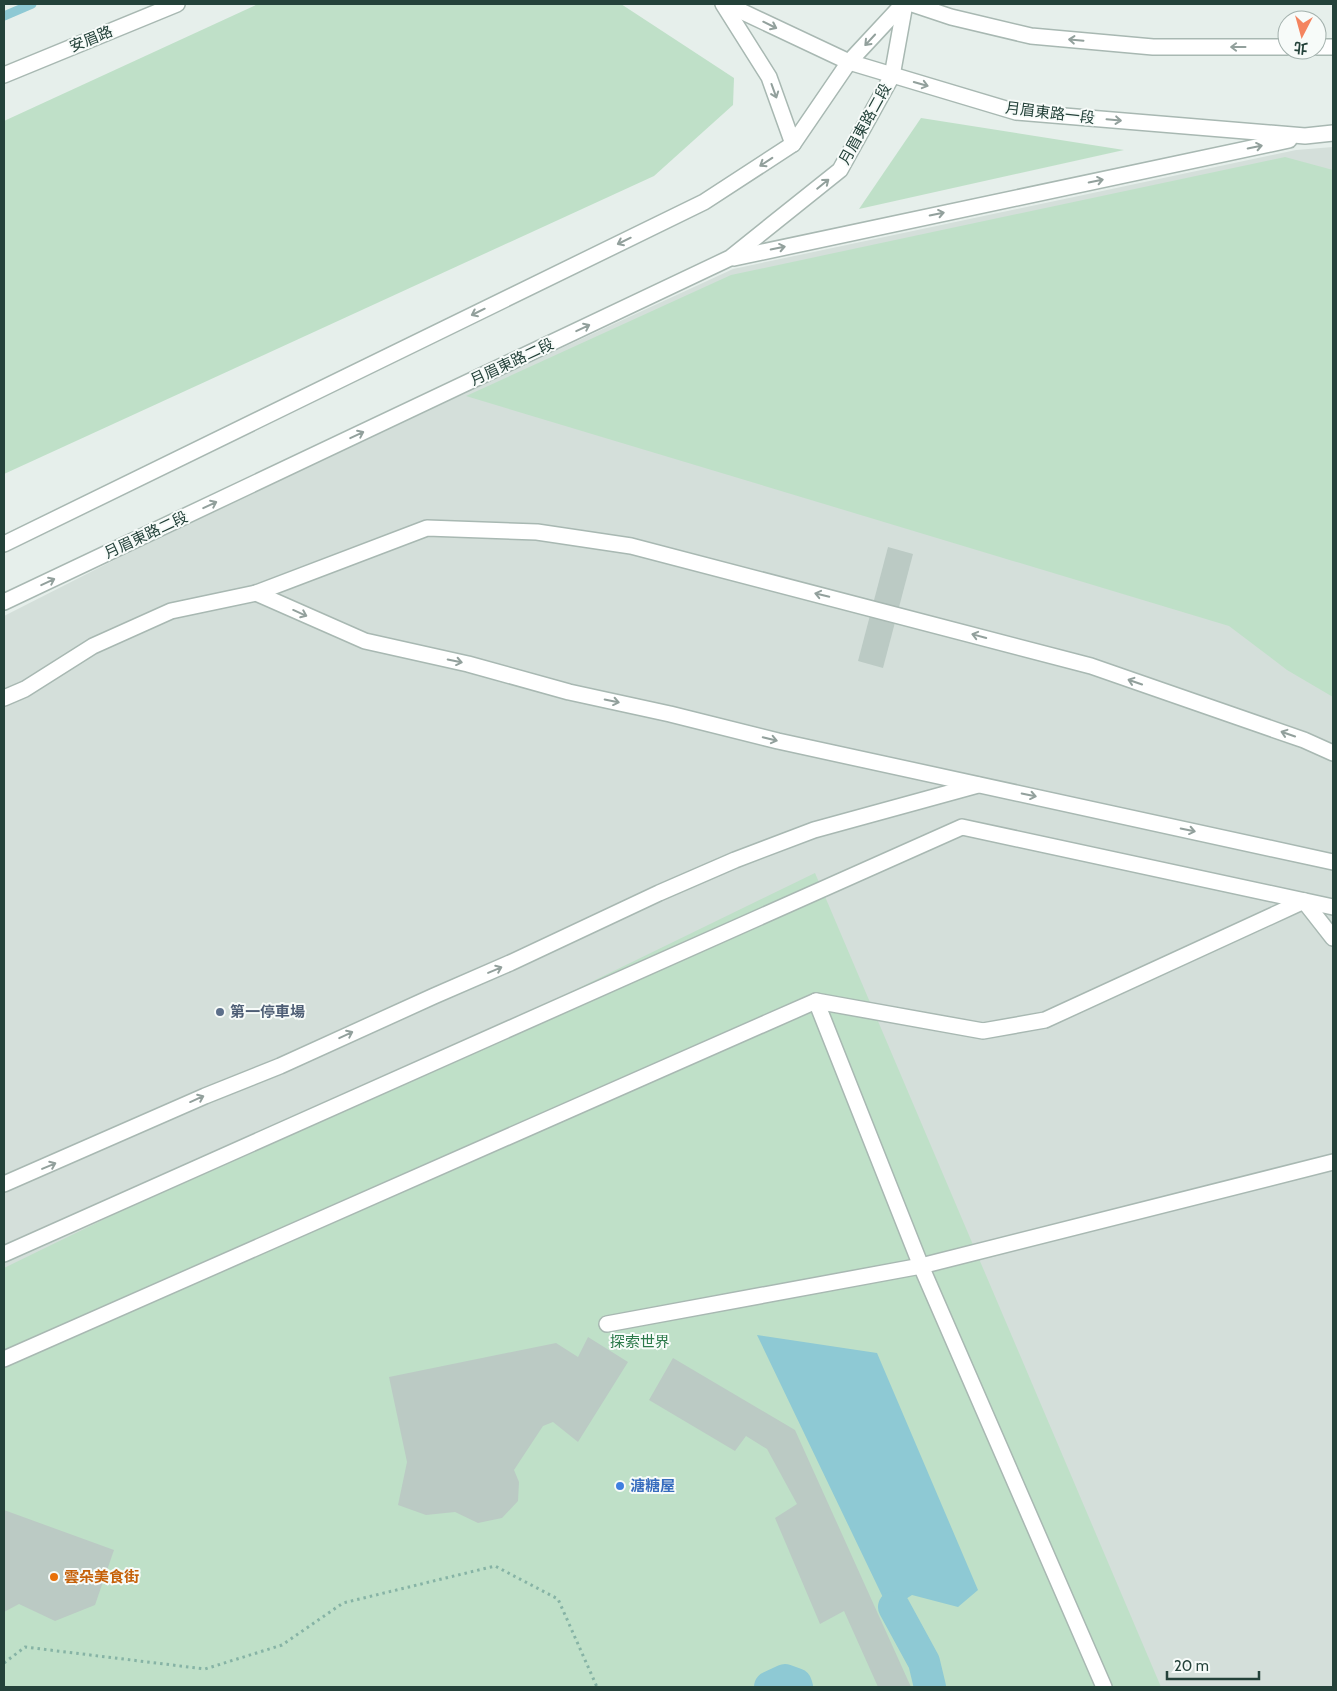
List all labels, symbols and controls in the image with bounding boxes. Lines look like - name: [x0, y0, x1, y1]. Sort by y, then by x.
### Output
- north arrow: [1277, 10, 1327, 60]
- one-way arrow: [763, 20, 778, 30]
- street label: 安眉路: [67, 22, 115, 56]
- one-way arrow: [864, 33, 876, 46]
- one-way arrow: [1068, 35, 1084, 45]
- text: 北: [1293, 38, 1309, 58]
- one-way arrow: [1231, 42, 1247, 52]
- street label: 月眉東路二段: [835, 80, 895, 168]
- one-way arrow: [913, 80, 929, 90]
- one-way arrow: [770, 83, 779, 98]
- street label: 月眉東路一段: [1004, 99, 1096, 127]
- one-way arrow: [1106, 116, 1122, 125]
- one-way arrow: [1246, 142, 1262, 151]
- one-way arrow: [759, 157, 773, 167]
- one-way arrow: [1087, 175, 1103, 185]
- one-way arrow: [816, 179, 829, 190]
- one-way arrow: [928, 209, 944, 219]
- one-way arrow: [617, 237, 632, 246]
- one-way arrow: [769, 243, 785, 253]
- one-way arrow: [471, 308, 486, 317]
- one-way arrow: [575, 323, 590, 332]
- street label: 月眉東路二段: [467, 335, 557, 389]
- one-way arrow: [349, 430, 364, 439]
- one-way arrow: [203, 499, 218, 509]
- street label: 月眉東路二段: [101, 508, 191, 562]
- one-way arrow: [40, 576, 55, 586]
- one-way arrow: [814, 590, 830, 599]
- one-way arrow: [292, 608, 307, 618]
- one-way arrow: [971, 631, 987, 641]
- one-way arrow: [446, 657, 462, 666]
- one-way arrow: [1127, 676, 1143, 686]
- one-way arrow: [604, 697, 620, 706]
- one-way arrow: [1281, 729, 1297, 738]
- one-way arrow: [761, 735, 777, 744]
- one-way arrow: [1021, 791, 1037, 800]
- one-way arrow: [1179, 826, 1195, 835]
- one-way arrow: [487, 964, 502, 974]
- place label: 第一停車場: [230, 1003, 305, 1021]
- marker: 第一停車場: [214, 1006, 226, 1018]
- one-way arrow: [338, 1030, 353, 1040]
- one-way arrow: [189, 1094, 204, 1104]
- one-way arrow: [41, 1160, 56, 1170]
- park label: 探索世界: [610, 1333, 670, 1351]
- place label: 溏糖屋: [630, 1477, 675, 1495]
- marker: 溏糖屋: [614, 1480, 626, 1492]
- place label: 雲朵美食街: [64, 1568, 139, 1586]
- marker: 雲朵美食街: [48, 1571, 60, 1583]
- scale bar: [1167, 1648, 1260, 1680]
- text: 20 m: [1174, 1657, 1209, 1675]

